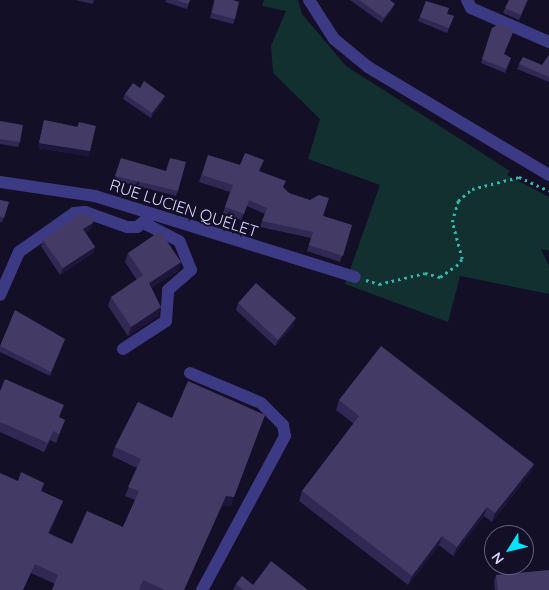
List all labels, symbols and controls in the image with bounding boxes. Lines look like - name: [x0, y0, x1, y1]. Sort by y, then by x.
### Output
- street label: RUE LUCIEN QUÉLET: [107, 175, 261, 241]
- north arrow: [484, 525, 534, 575]
- text: N: [487, 549, 508, 568]

